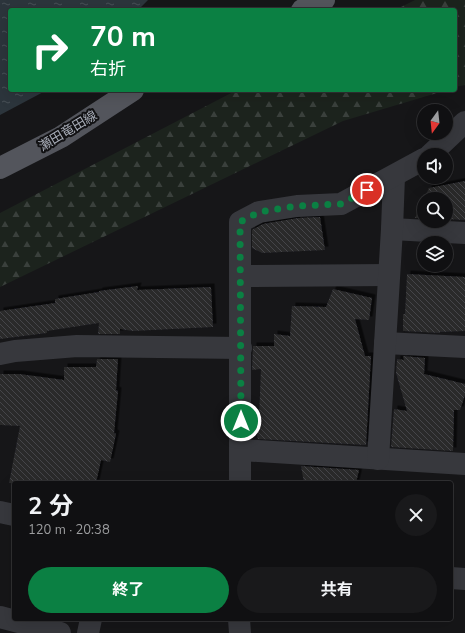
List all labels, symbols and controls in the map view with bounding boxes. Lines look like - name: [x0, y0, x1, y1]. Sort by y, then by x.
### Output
- text: 70 m: [90, 18, 156, 56]
- icon: right: [24, 24, 76, 76]
- text: 右折: [90, 57, 126, 81]
- north arrow: [417, 104, 453, 140]
- map controls: [417, 104, 453, 272]
- street label: 瀬田竜田線: [36, 107, 100, 155]
- button: sound: [417, 148, 453, 184]
- pin: [350, 173, 384, 207]
- icon: arrive: [356, 179, 378, 201]
- button: search: [417, 192, 453, 228]
- button: layers: [417, 236, 453, 272]
- position arrow: [220, 400, 262, 442]
- text: 2 分: [28, 490, 73, 522]
- button: close: [395, 494, 437, 536]
- text: 120 m · 20:38: [28, 521, 110, 539]
- button: 終了: [28, 567, 229, 613]
- button: 共有: [237, 567, 437, 613]

